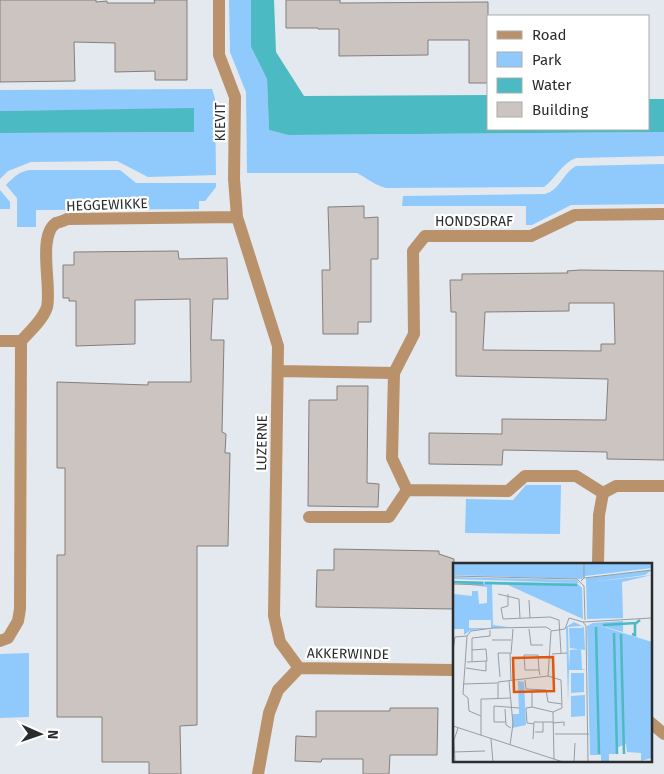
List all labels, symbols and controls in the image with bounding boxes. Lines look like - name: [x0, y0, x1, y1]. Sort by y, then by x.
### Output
- legend: [487, 15, 649, 130]
- text: Road: [532, 26, 567, 44]
- text: Park: [532, 51, 562, 69]
- text: Water: [532, 76, 571, 94]
- text: Building: [532, 101, 588, 119]
- street label: KIEVIT: [212, 102, 229, 142]
- street label: HEGGEWIKKE: [66, 195, 148, 215]
- street label: HONDSDRAF: [435, 213, 513, 230]
- street label: LUZERNE: [253, 415, 271, 471]
- inset map: [453, 563, 652, 762]
- street label: AKKERWINDE: [307, 645, 389, 663]
- north arrow: [15, 709, 65, 759]
- text: N: [44, 729, 61, 739]

